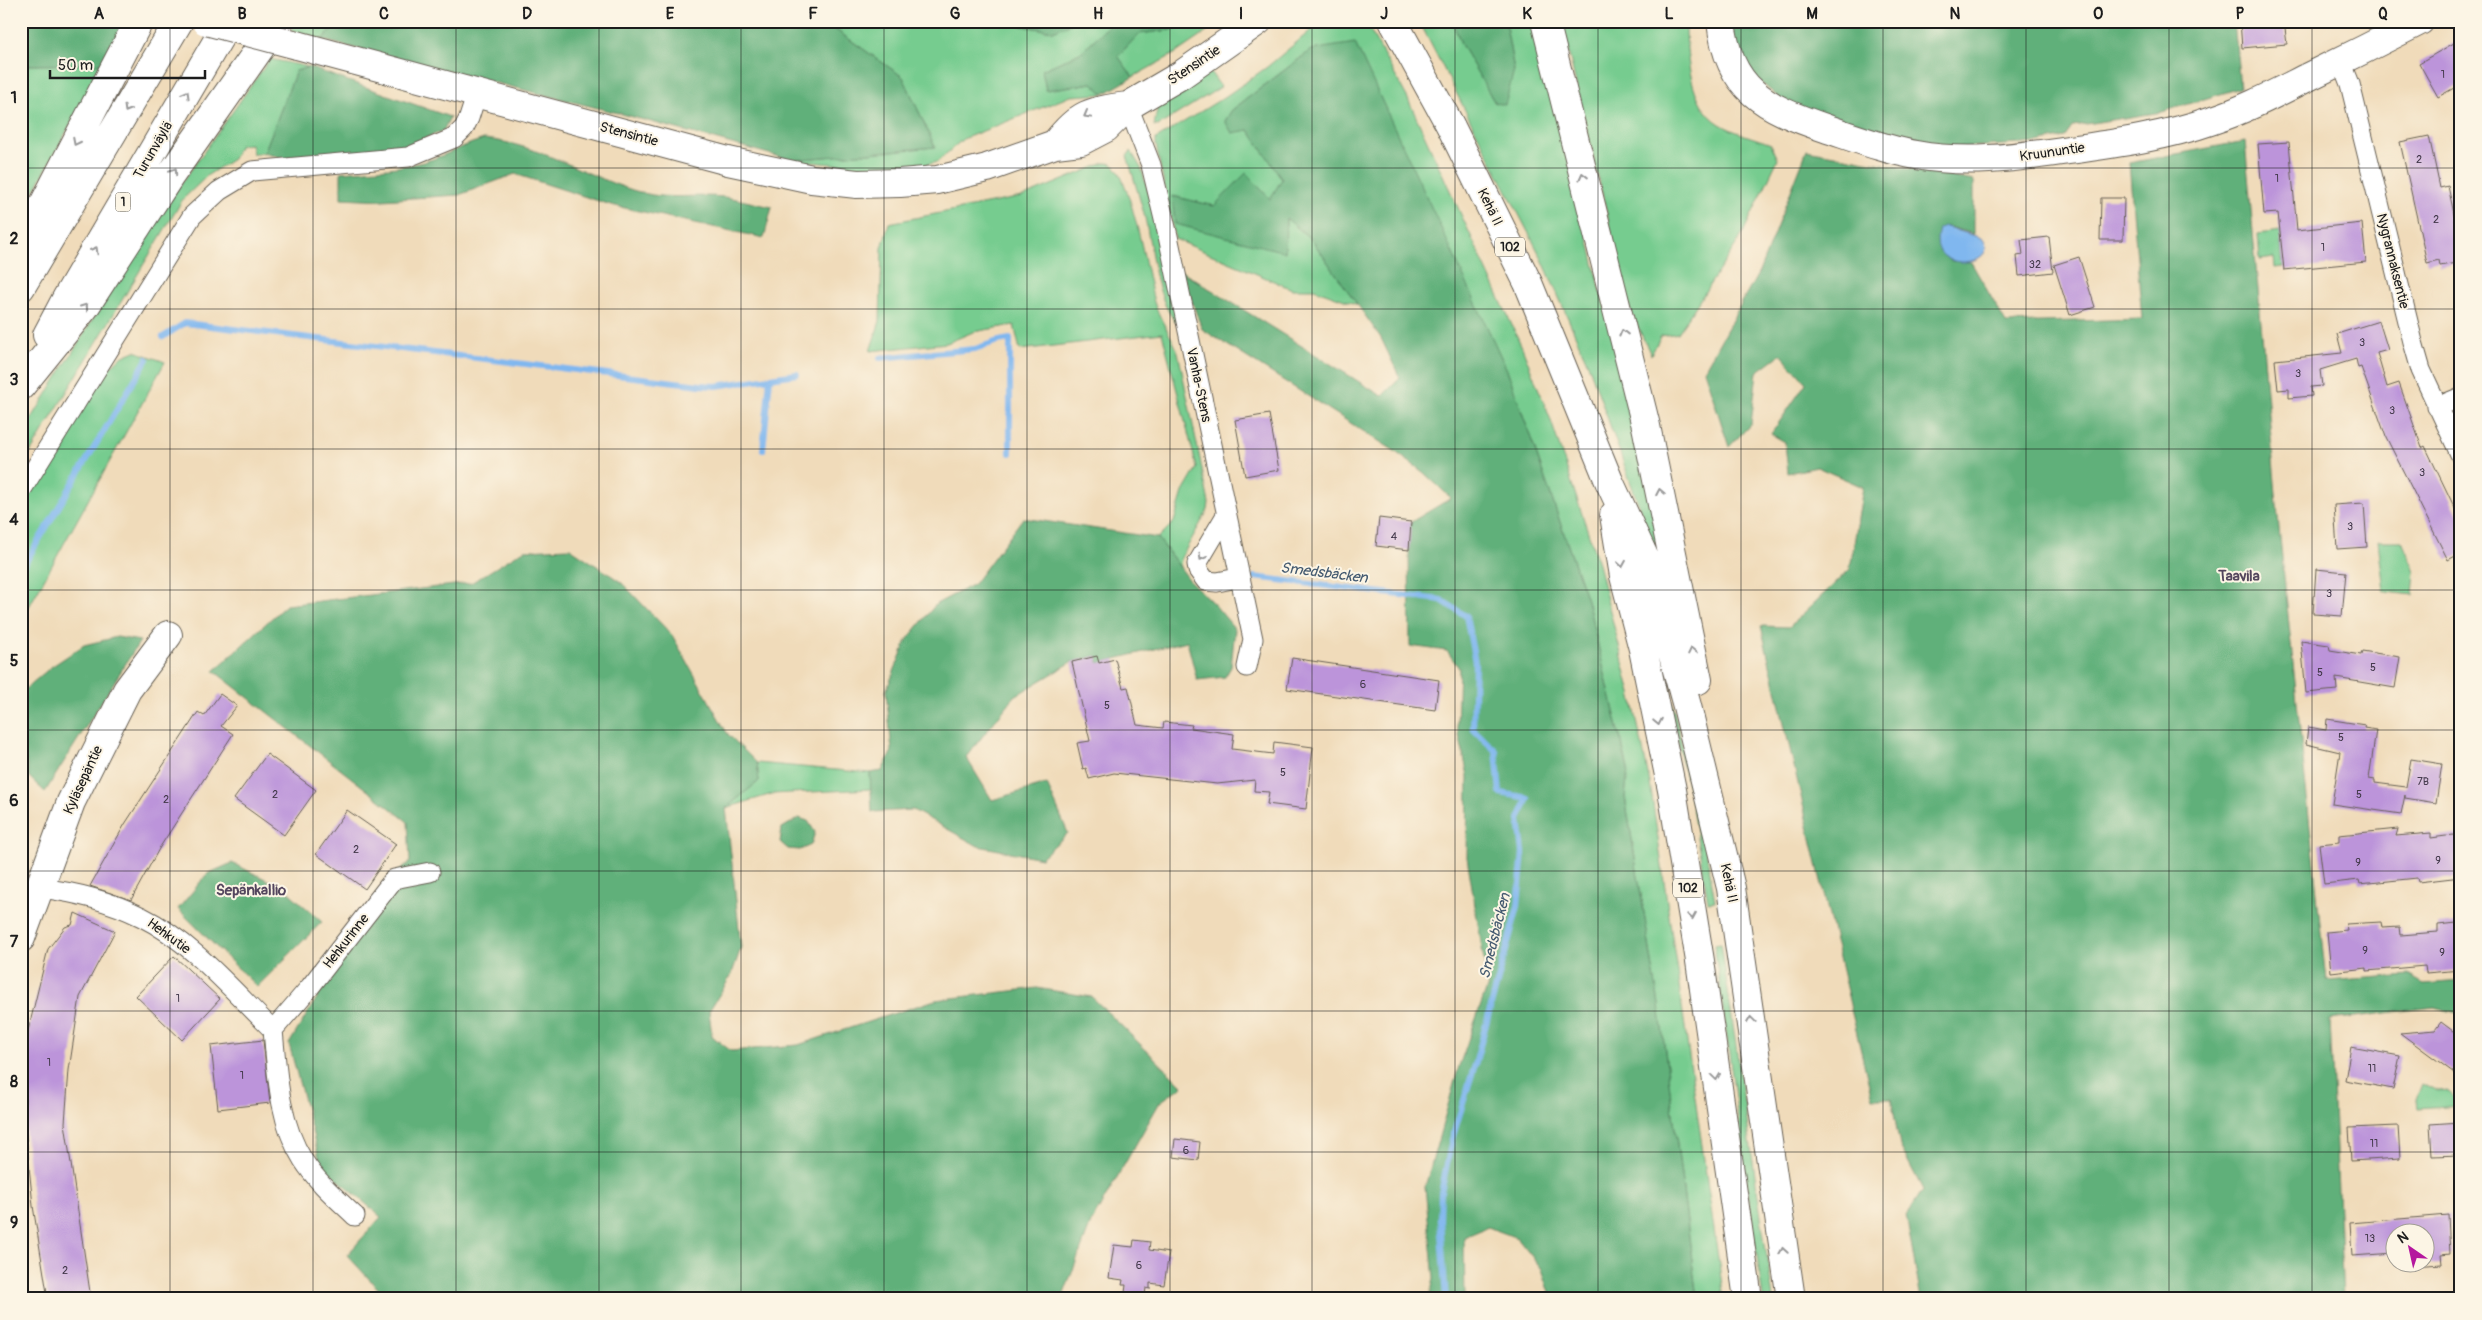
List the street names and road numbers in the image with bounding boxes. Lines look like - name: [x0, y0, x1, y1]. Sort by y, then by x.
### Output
- street label: Stensintie: [1165, 41, 1223, 89]
- street label: Turunväylä: [130, 118, 176, 182]
- street label: Stensintie: [598, 118, 660, 150]
- street label: Kruununtie: [2018, 139, 2086, 165]
- street label: Kehä II: [1474, 186, 1506, 228]
- road number: 1: [116, 192, 130, 212]
- street label: Nygrannaksentie: [2373, 212, 2413, 310]
- road number: 102: [1495, 238, 1525, 256]
- street label: Vanha-Stens: [1183, 346, 1215, 425]
- street label: Kyläsepäntie: [60, 743, 106, 817]
- street label: Kehä II: [1717, 862, 1741, 904]
- road number: 102: [1673, 878, 1703, 898]
- street label: Hehkurinne: [319, 910, 373, 972]
- street label: Hehkutie: [144, 915, 194, 958]

